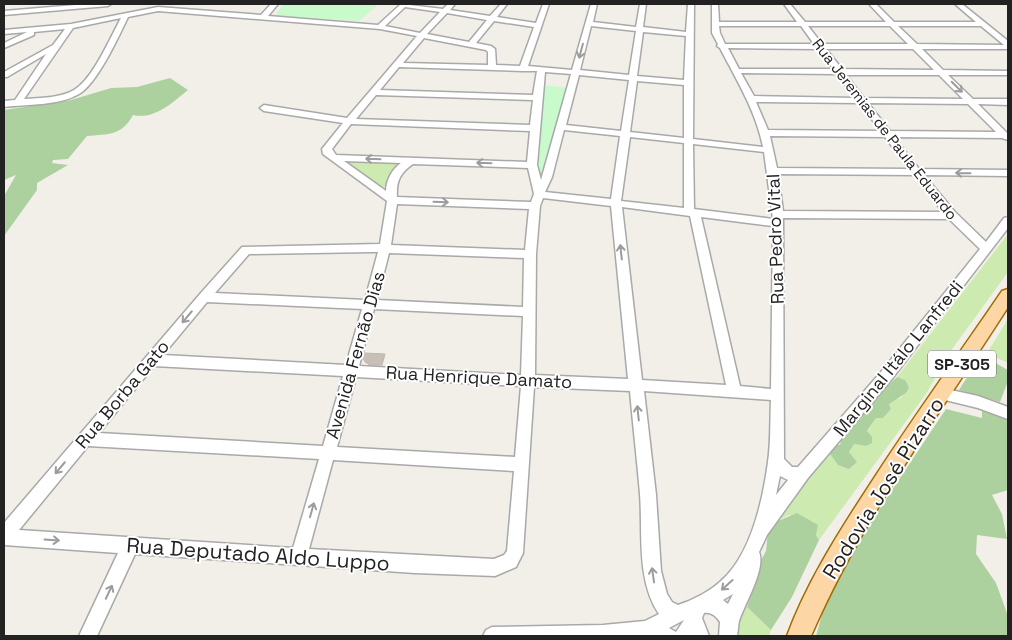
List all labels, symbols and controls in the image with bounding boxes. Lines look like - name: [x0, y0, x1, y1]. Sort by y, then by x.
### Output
- street label: Rua Jeremias de Paula Eduardo: [808, 35, 962, 223]
- one-way arrow: [576, 42, 585, 58]
- one-way arrow: [951, 81, 963, 93]
- one-way arrow: [365, 154, 381, 164]
- one-way arrow: [476, 158, 492, 168]
- one-way arrow: [955, 168, 971, 178]
- street label: Rua Pedro Vital: [761, 173, 789, 305]
- one-way arrow: [433, 198, 449, 207]
- one-way arrow: [616, 244, 626, 260]
- street label: Avenida Fernão Dias: [320, 269, 390, 441]
- street label: Marginal Itálo Lanfredi: [828, 275, 968, 441]
- one-way arrow: [182, 310, 193, 323]
- street label: Rua Borba Gato: [70, 335, 174, 453]
- road number: SP-305: [928, 350, 996, 378]
- street label: Rua Henrique Damato: [385, 361, 573, 393]
- street label: Rodovia José Pizarro: [816, 392, 950, 584]
- one-way arrow: [633, 406, 643, 422]
- one-way arrow: [54, 461, 65, 474]
- one-way arrow: [307, 503, 317, 519]
- street label: Rua Deputado Aldo Luppo: [125, 531, 391, 577]
- one-way arrow: [44, 536, 60, 545]
- one-way arrow: [648, 568, 658, 584]
- one-way arrow: [721, 580, 734, 591]
- one-way arrow: [104, 585, 114, 600]

